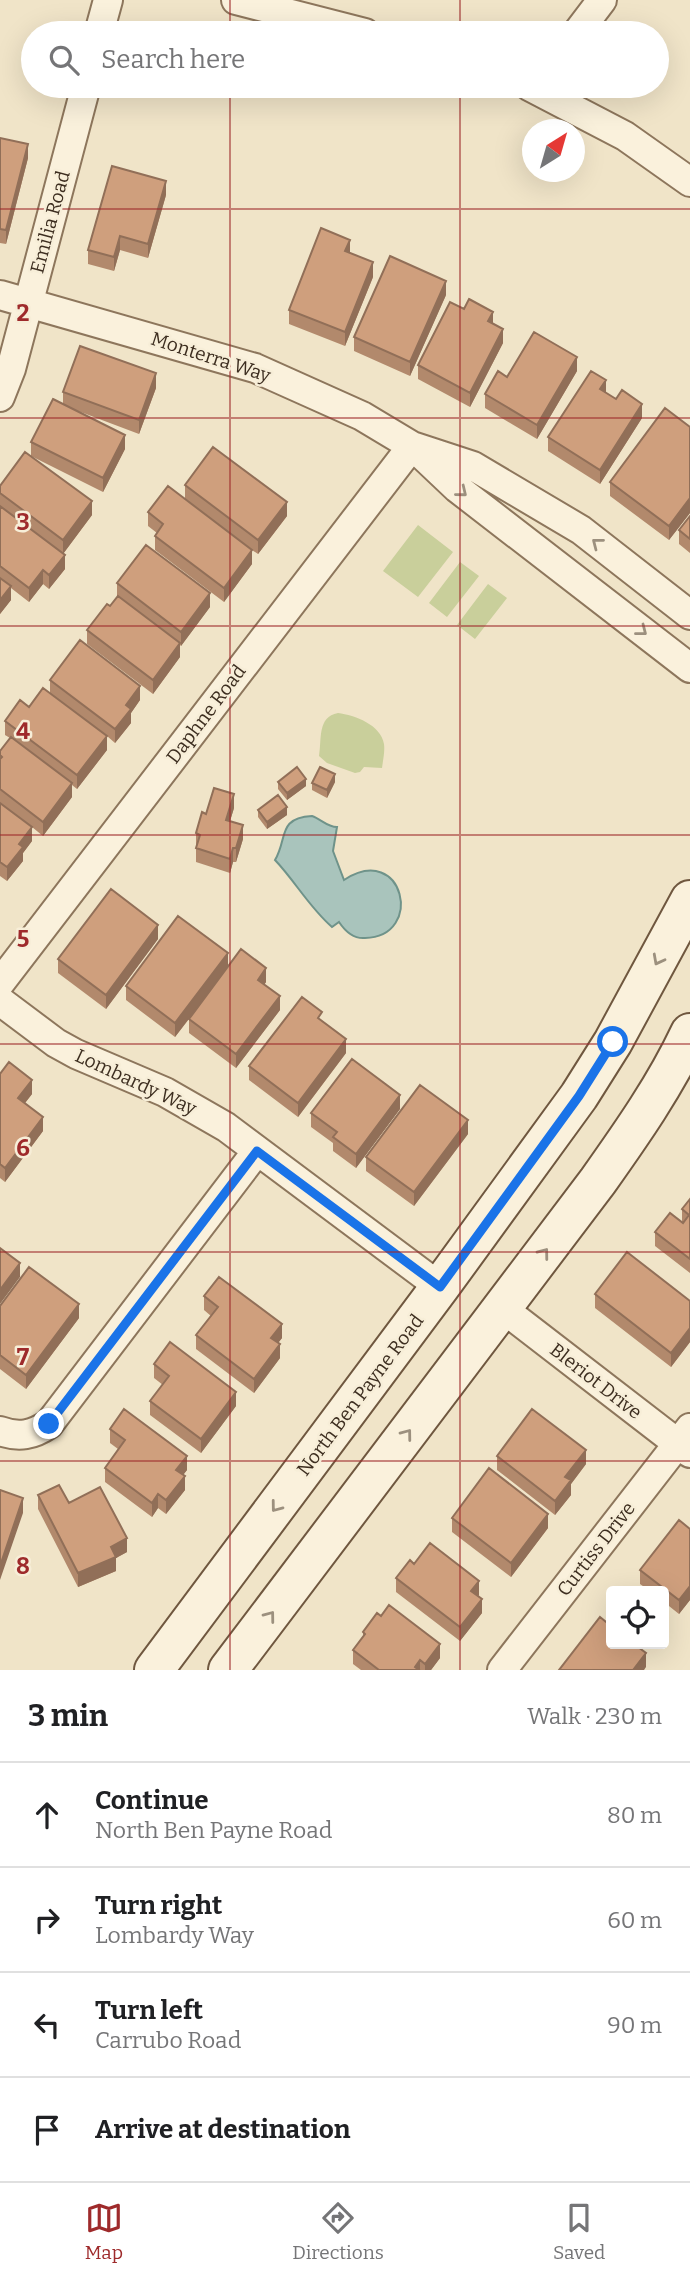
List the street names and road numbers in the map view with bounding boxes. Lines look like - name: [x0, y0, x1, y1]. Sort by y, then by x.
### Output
- street label: Emilia Road: [25, 168, 75, 276]
- street label: Monterra Way: [148, 327, 275, 387]
- street label: Daphne Road: [161, 660, 251, 768]
- street label: Lombardy Way: [72, 1044, 201, 1121]
- street label: North Ben Payne Road: [292, 1310, 428, 1480]
- street label: Bleriot Drive: [546, 1338, 646, 1424]
- street label: Curtiss Drive: [552, 1497, 640, 1601]

